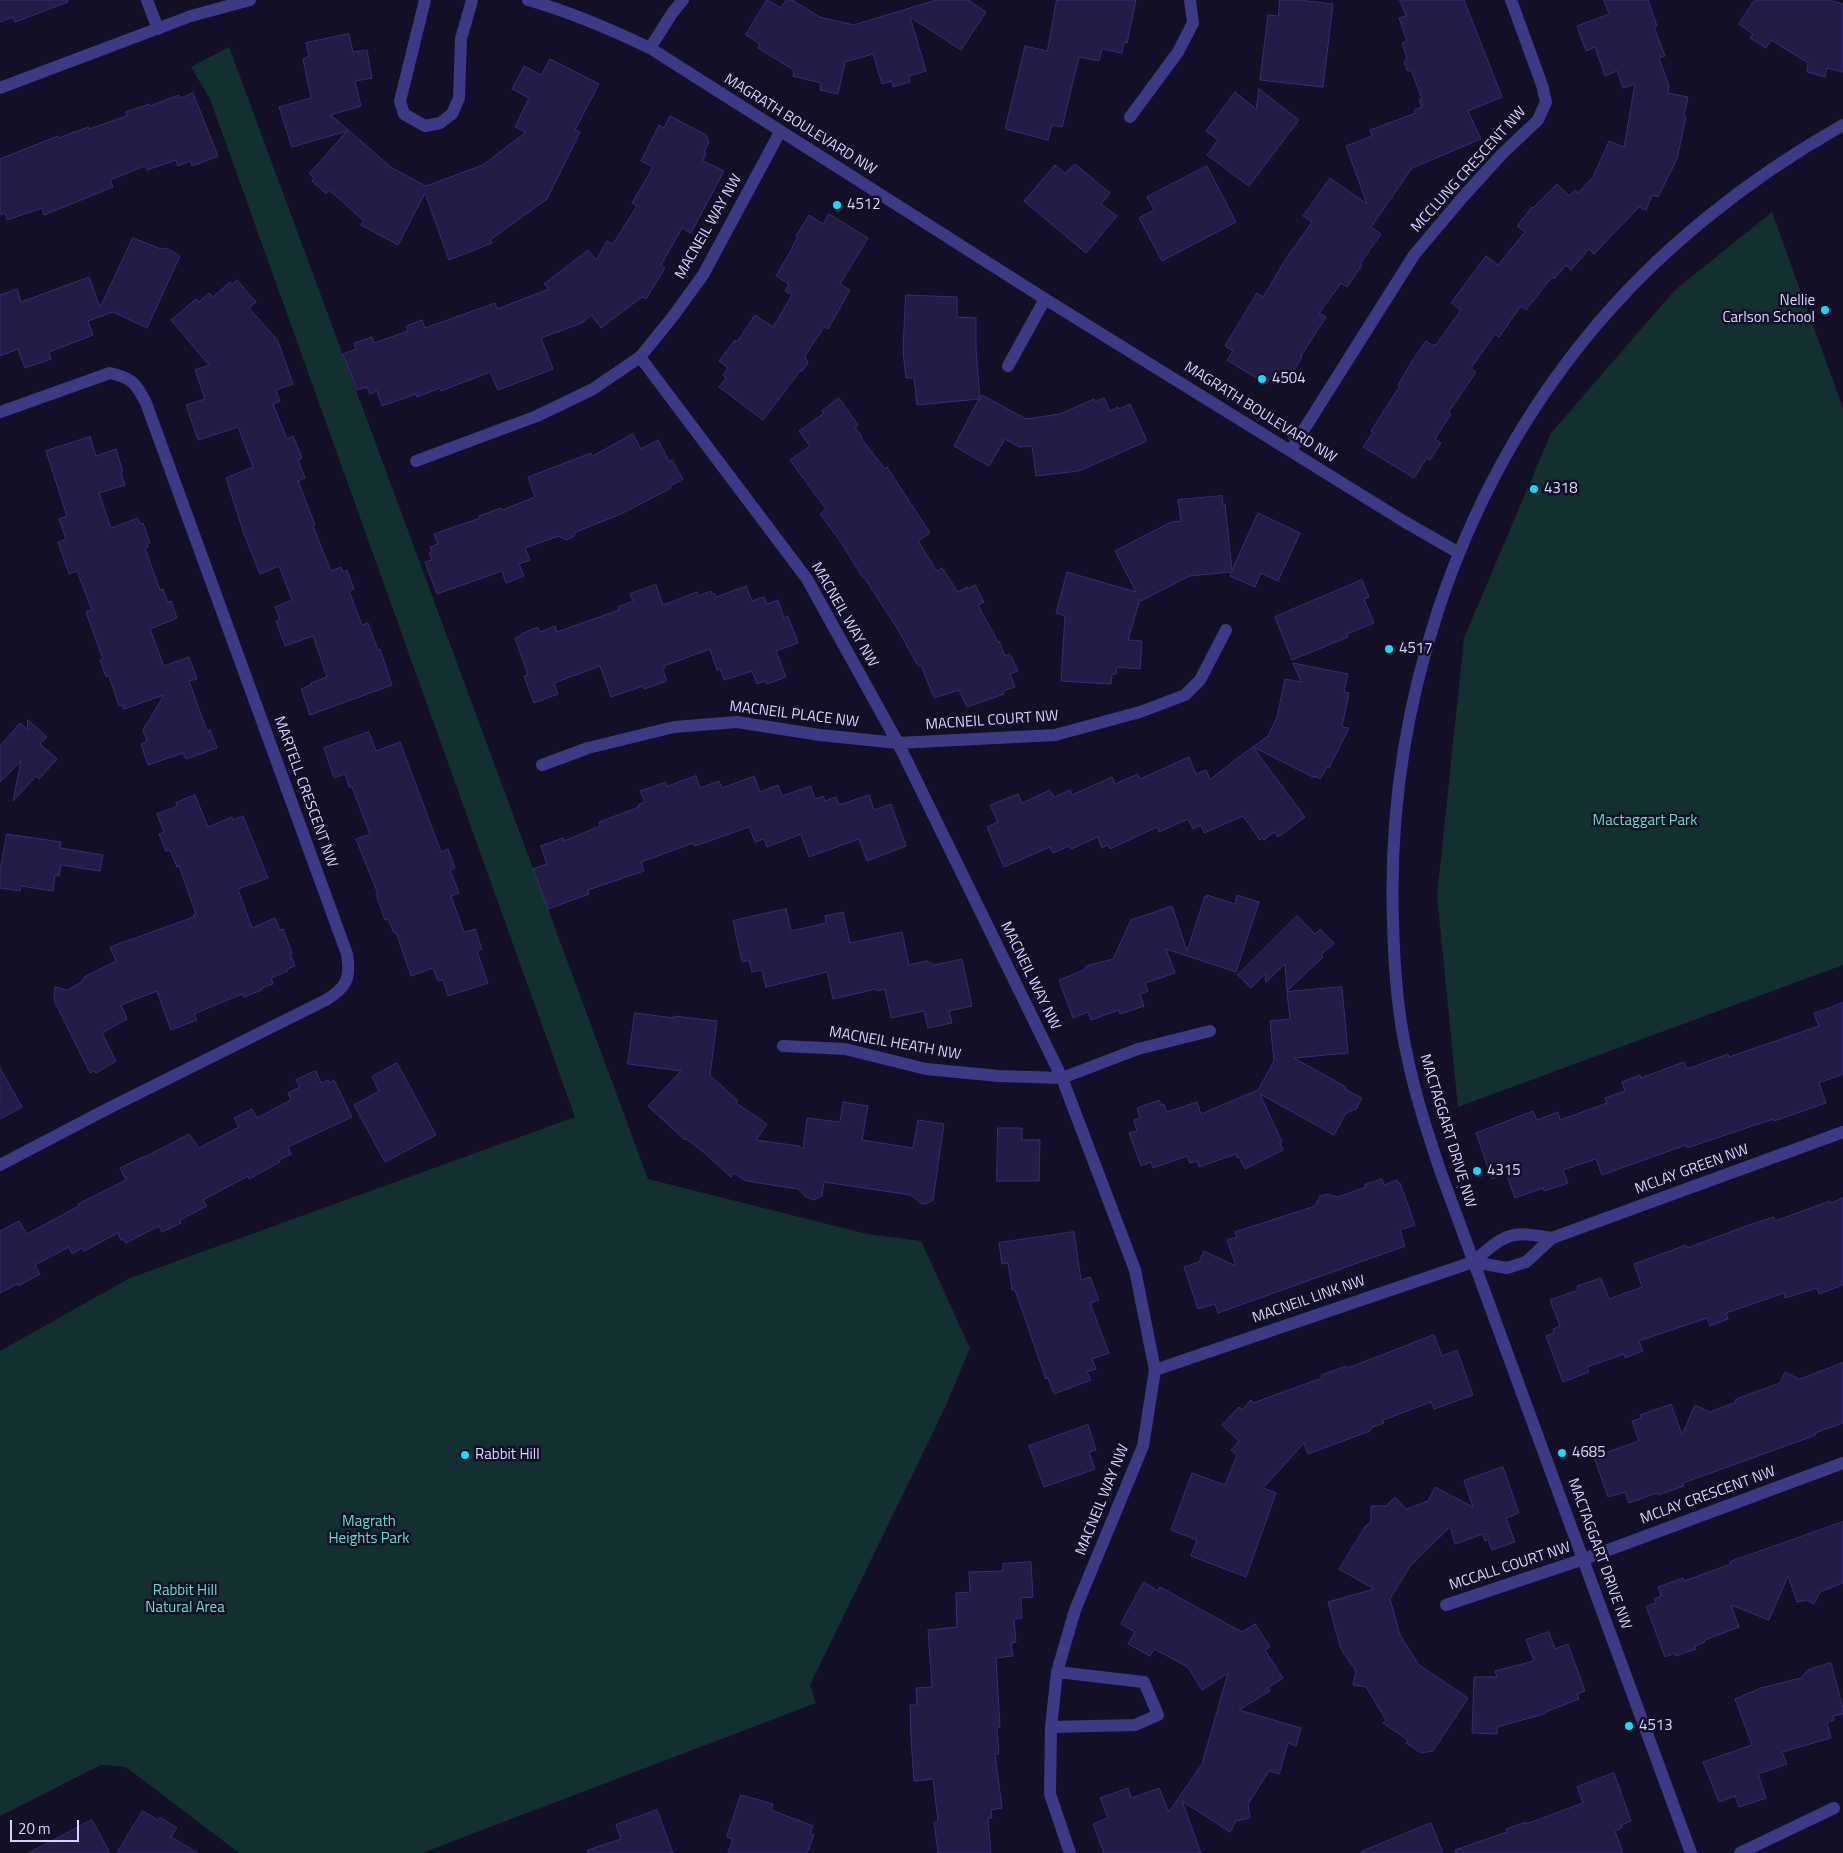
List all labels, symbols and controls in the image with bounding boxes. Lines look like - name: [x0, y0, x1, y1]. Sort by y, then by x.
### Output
- street label: MAGRATH BOULEVARD NW: [720, 71, 880, 179]
- street label: MCCLUNG CRESCENT NW: [1408, 103, 1530, 237]
- street label: MACNEIL WAY NW: [672, 171, 746, 283]
- place label: 4512: [847, 196, 881, 214]
- marker: 4512: [831, 199, 843, 211]
- place label: Nellie Carlson School: [1722, 292, 1815, 327]
- marker: Nellie Carlson School: [1819, 304, 1831, 316]
- street label: MAGRATH BOULEVARD NW: [1180, 359, 1340, 467]
- place label: 4504: [1272, 370, 1306, 388]
- marker: 4504: [1256, 373, 1268, 385]
- place label: 4318: [1544, 480, 1578, 498]
- marker: 4318: [1528, 483, 1540, 495]
- street label: MACNEIL WAY NW: [807, 559, 881, 671]
- place label: 4517: [1399, 640, 1433, 658]
- marker: 4517: [1383, 643, 1395, 655]
- street label: MACNEIL PLACE NW: [728, 698, 860, 732]
- street label: MACNEIL COURT NW: [925, 707, 1059, 735]
- street label: MARTELL CRESCENT NW: [269, 714, 341, 870]
- park label: Mactaggart Park: [1593, 812, 1697, 830]
- street label: MACNEIL WAY NW: [996, 919, 1064, 1033]
- street label: MACNEIL HEATH NW: [828, 1024, 962, 1064]
- street label: MACTAGGART DRIVE NW: [1415, 1052, 1479, 1210]
- street label: MCLAY GREEN NW: [1633, 1141, 1751, 1199]
- place label: 4315: [1487, 1162, 1521, 1180]
- marker: 4315: [1471, 1165, 1483, 1177]
- street label: MACNEIL LINK NW: [1250, 1272, 1368, 1328]
- street label: MACNEIL WAY NW: [1073, 1442, 1133, 1558]
- place label: 4685: [1572, 1444, 1606, 1462]
- place label: Rabbit Hill: [475, 1446, 540, 1464]
- marker: 4685: [1556, 1447, 1568, 1459]
- marker: Rabbit Hill: [459, 1449, 471, 1461]
- street label: MCLAY CRESCENT NW: [1638, 1463, 1778, 1529]
- street label: MACTAGGART DRIVE NW: [1563, 1476, 1635, 1632]
- park label: Magrath Heights Park: [329, 1513, 409, 1548]
- street label: MCCALL COURT NW: [1447, 1539, 1573, 1595]
- park label: Rabbit Hill Natural Area: [145, 1582, 225, 1617]
- place label: 4513: [1639, 1717, 1673, 1735]
- marker: 4513: [1623, 1720, 1635, 1732]
- scale bar: [12, 1810, 81, 1842]
- text: 20 m: [18, 1817, 51, 1840]

